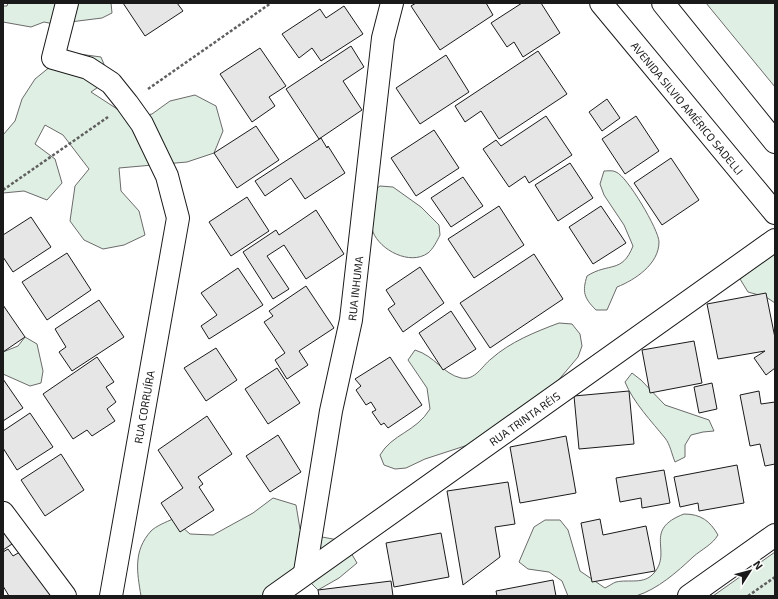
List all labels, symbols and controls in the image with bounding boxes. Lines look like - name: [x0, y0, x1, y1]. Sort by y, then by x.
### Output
- street label: AVENIDA SILVIO AMÉRICO SADELLI: [629, 39, 746, 177]
- street label: RUA INHUMA: [344, 255, 365, 321]
- street label: RUA CORRUÍRA: [131, 369, 157, 445]
- street label: RUA TRINTA RÉIS: [486, 389, 562, 448]
- north arrow: [730, 551, 770, 591]
- text: N: [751, 558, 766, 572]

